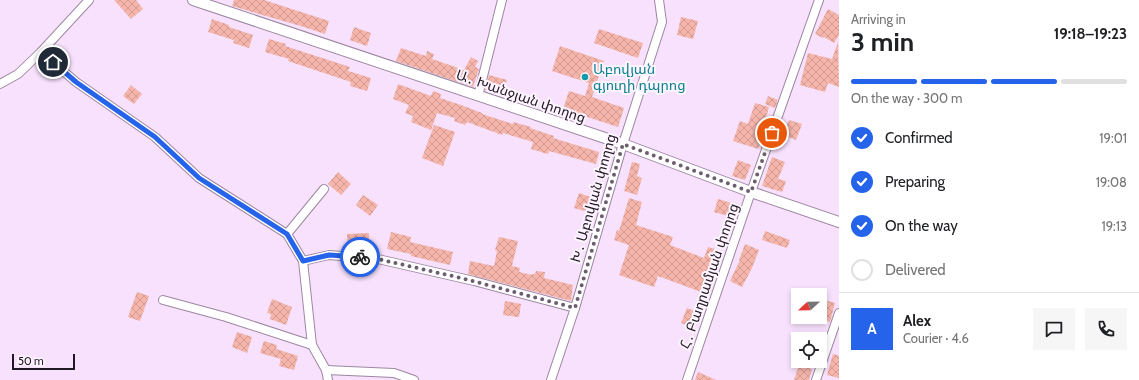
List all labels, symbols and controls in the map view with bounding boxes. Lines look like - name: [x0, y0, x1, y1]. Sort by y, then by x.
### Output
- text: Arriving in: [851, 11, 906, 27]
- text: 19:18–19:23: [1054, 25, 1127, 43]
- text: 3 min: [851, 26, 914, 58]
- pin: [36, 45, 70, 79]
- icon: home: [42, 51, 64, 73]
- place label: Աբովյան գյուղի դպրոց: [593, 60, 686, 94]
- street label: Ա․ Խանջյան փողոց: [454, 65, 588, 127]
- marker: Աբովյան գյուղի դպրոց: [580, 72, 590, 82]
- text: On the way · 300 m: [851, 90, 963, 106]
- pin: [755, 116, 789, 150]
- icon: bag: [761, 122, 783, 144]
- icon: check: [851, 127, 873, 149]
- text: Confirmed: [885, 129, 953, 147]
- text: 19:01: [1099, 130, 1127, 146]
- street label: Խ․ Աբովյան փողոց: [566, 132, 620, 264]
- icon: check: [851, 171, 873, 193]
- text: Preparing: [885, 173, 945, 191]
- text: 19:08: [1096, 174, 1127, 190]
- street label: Հ․ Բաղրամյան փողոց: [676, 201, 742, 351]
- icon: check: [851, 215, 873, 237]
- text: On the way: [885, 217, 958, 235]
- text: 19:13: [1101, 218, 1127, 234]
- courier: [340, 237, 380, 277]
- icon: bike: [349, 246, 371, 268]
- text: Delivered: [885, 261, 946, 279]
- north arrow: [791, 288, 827, 324]
- map controls: [791, 288, 827, 368]
- button: chat: [1033, 308, 1075, 350]
- button: phone: [1085, 308, 1127, 350]
- text: Alex: [903, 312, 931, 330]
- text: A: [867, 320, 877, 338]
- text: Courier · 4.6: [903, 330, 969, 346]
- button: locate: [791, 332, 827, 368]
- scale bar: [12, 352, 75, 371]
- text: 50 m: [18, 354, 44, 368]

